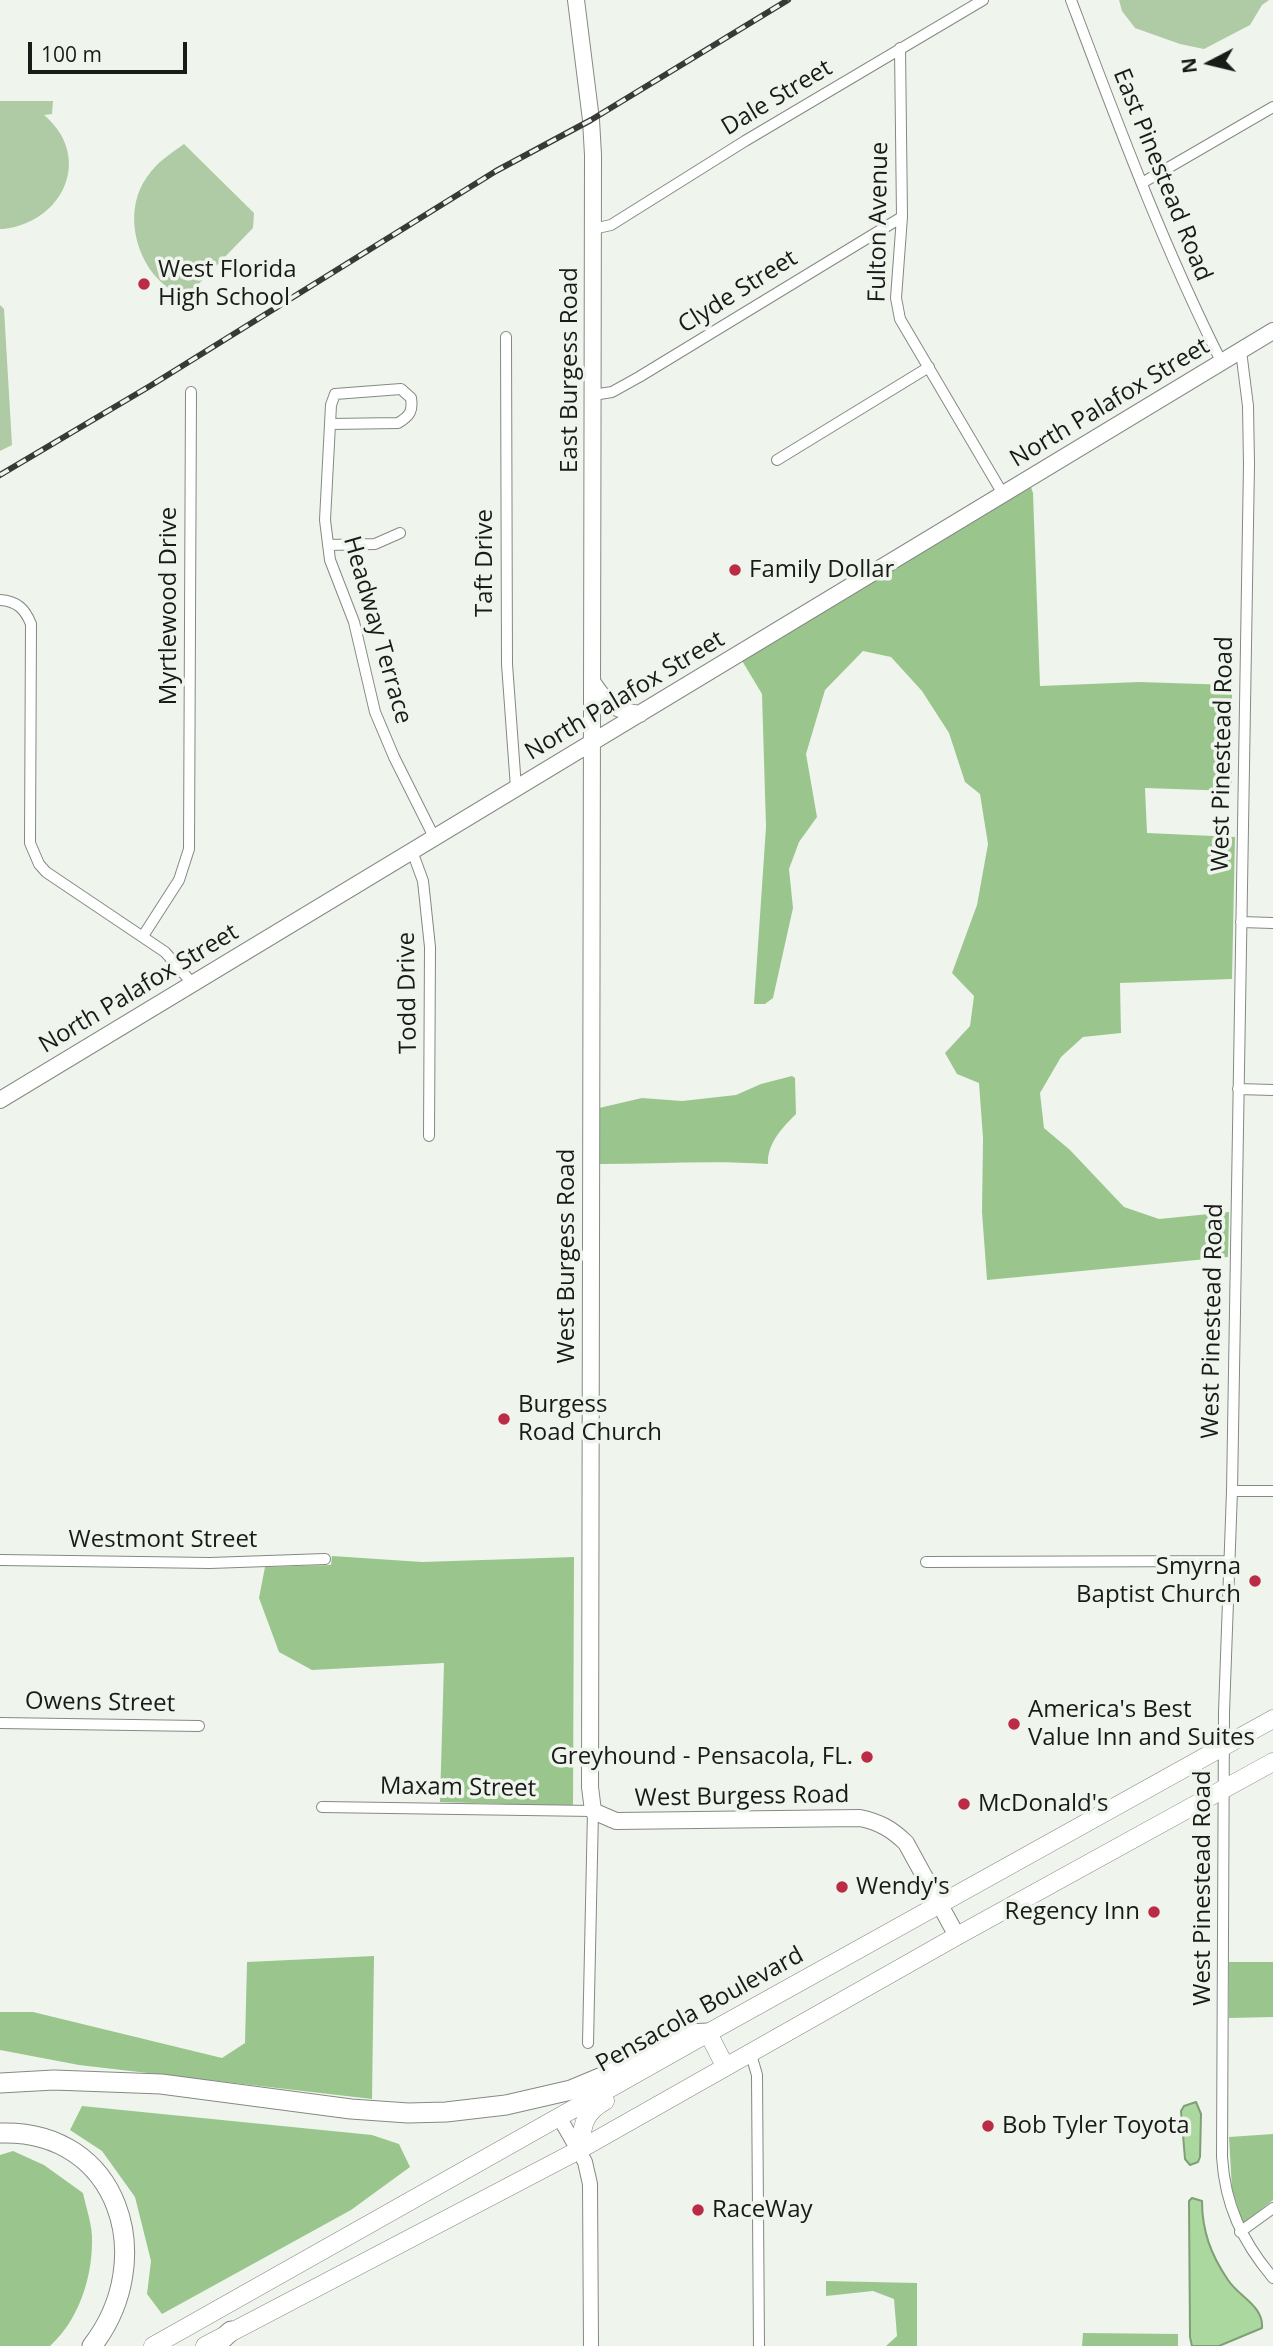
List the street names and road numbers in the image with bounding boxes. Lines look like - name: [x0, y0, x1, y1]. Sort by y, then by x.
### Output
- street label: Dale Street: [717, 54, 837, 142]
- street label: East Pinestead Road: [1106, 65, 1218, 285]
- street label: Fulton Avenue: [863, 141, 895, 303]
- street label: Clyde Street: [673, 244, 803, 340]
- street label: East Burgess Road: [556, 267, 584, 473]
- street label: North Palafox Street: [1005, 332, 1215, 474]
- street label: Myrtlewood Drive: [155, 507, 183, 705]
- street label: Taft Drive: [471, 509, 499, 617]
- street label: Headway Terrace: [336, 533, 418, 727]
- street label: North Palafox Street: [520, 625, 730, 767]
- street label: West Pinestead Road: [1207, 636, 1239, 872]
- street label: North Palafox Street: [34, 918, 244, 1060]
- street label: Todd Drive: [393, 932, 423, 1054]
- street label: West Burgess Road: [553, 1149, 581, 1363]
- street label: West Pinestead Road: [1197, 1203, 1229, 1439]
- street label: Westmont Street: [69, 1526, 257, 1554]
- street label: Owens Street: [25, 1687, 175, 1719]
- street label: West Pinestead Road: [1189, 1770, 1217, 2006]
- street label: Maxam Street: [380, 1772, 536, 1804]
- street label: West Burgess Road: [634, 1781, 850, 1813]
- street label: Pensacola Boulevard: [591, 1941, 809, 2079]

